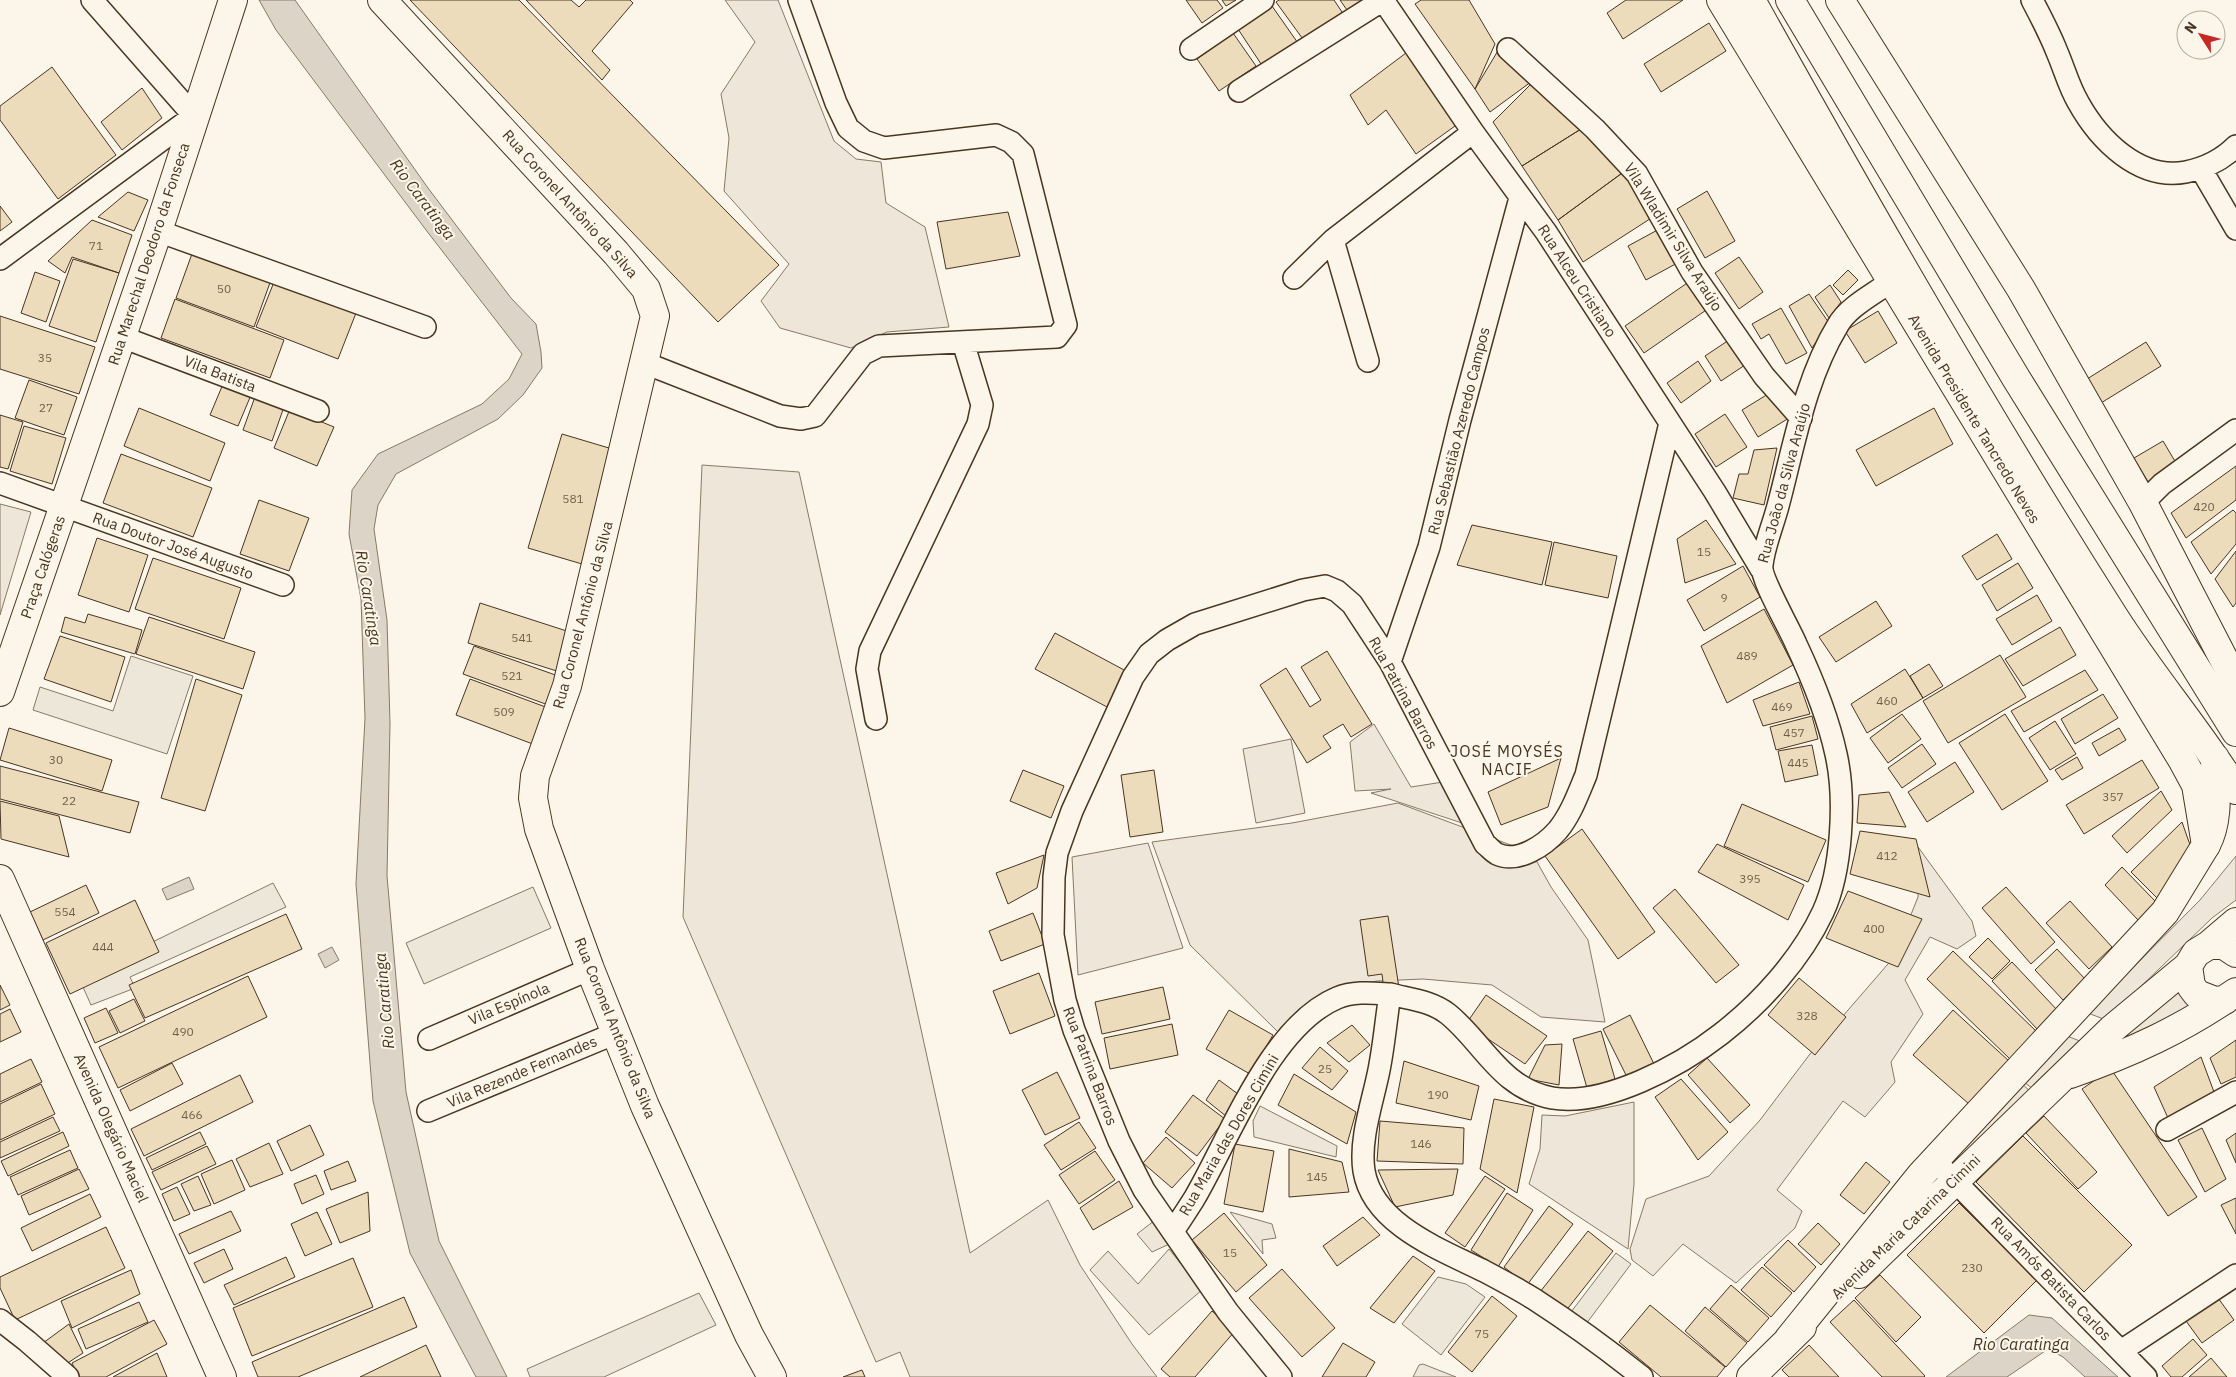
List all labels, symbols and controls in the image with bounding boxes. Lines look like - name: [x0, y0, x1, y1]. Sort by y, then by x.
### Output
- north arrow: [2176, 10, 2226, 60]
- text: N: [2180, 18, 2201, 37]
- street label: Rua Coronel Antônio da Silva: [499, 125, 642, 282]
- street label: Rua Marechal Deodoro da Fonseca: [104, 140, 194, 367]
- water label: Rio Caratinga: [386, 154, 460, 244]
- street label: Vila Wladimir Silva Araújo: [1620, 159, 1727, 314]
- street label: Rua Alceu Cristiano: [1534, 221, 1621, 341]
- house number: 71: [89, 238, 103, 253]
- house number: 50: [217, 281, 231, 296]
- street label: Avenida Presidente Tancredo Neves: [1904, 311, 2045, 527]
- street label: Rua Sebastião Azeredo Campos: [1423, 325, 1494, 537]
- house number: 35: [38, 350, 52, 365]
- street label: Vila Batista: [181, 351, 259, 396]
- house number: 27: [39, 400, 53, 415]
- street label: Rua João da Silva Araújo: [1753, 401, 1814, 565]
- house number: 581: [562, 491, 584, 506]
- house number: 420: [2193, 499, 2215, 514]
- street label: Rua Doutor José Augusto: [90, 508, 256, 583]
- street label: Praça Calógeras: [16, 513, 69, 621]
- street label: Rua Coronel Antônio da Silva: [548, 519, 617, 711]
- house number: 15: [1697, 544, 1711, 559]
- water label: Rio Caratinga: [352, 549, 386, 647]
- house number: 9: [1720, 590, 1728, 605]
- house number: 541: [511, 630, 533, 645]
- street label: Rua Patrina Barros: [1365, 633, 1442, 752]
- house number: 489: [1736, 648, 1758, 663]
- house number: 521: [501, 668, 523, 683]
- house number: 460: [1876, 693, 1898, 708]
- house number: 469: [1771, 699, 1793, 714]
- house number: 509: [493, 704, 515, 719]
- house number: 457: [1783, 725, 1805, 740]
- district label: JOSÉ MOYSÉS NACIF: [1450, 740, 1564, 779]
- house number: 30: [49, 752, 63, 767]
- house number: 445: [1787, 755, 1809, 770]
- house number: 357: [2102, 789, 2124, 804]
- house number: 22: [62, 793, 76, 808]
- house number: 412: [1876, 848, 1898, 863]
- house number: 395: [1739, 871, 1761, 886]
- house number: 554: [54, 904, 76, 919]
- house number: 400: [1863, 921, 1885, 936]
- street label: Rua Coronel Antônio da Silva: [570, 935, 661, 1121]
- house number: 444: [92, 939, 114, 954]
- water label: Rio Caratinga: [370, 952, 398, 1050]
- street label: Vila Espínola: [465, 978, 552, 1029]
- street label: Rua Patrina Barros: [1059, 1004, 1122, 1128]
- house number: 328: [1796, 1008, 1818, 1023]
- house number: 490: [172, 1024, 194, 1039]
- street label: Vila Rezende Fernandes: [444, 1031, 600, 1112]
- street label: Avenida Olegário Maciel: [70, 1050, 153, 1205]
- street label: Rua Maria das Dores Cimini: [1174, 1051, 1283, 1219]
- house number: 25: [1318, 1061, 1332, 1076]
- house number: 190: [1427, 1087, 1449, 1102]
- house number: 466: [181, 1107, 203, 1122]
- house number: 146: [1410, 1136, 1432, 1151]
- street label: Avenida Maria Catarina Cimini: [1827, 1150, 1984, 1303]
- house number: 145: [1306, 1169, 1328, 1184]
- street label: Rua Amós Batista Carlos: [1987, 1213, 2116, 1345]
- house number: 15: [1223, 1245, 1237, 1260]
- house number: 230: [1961, 1260, 1983, 1275]
- house number: 75: [1475, 1326, 1489, 1341]
- water label: Rio Caratinga: [1973, 1334, 2069, 1354]

